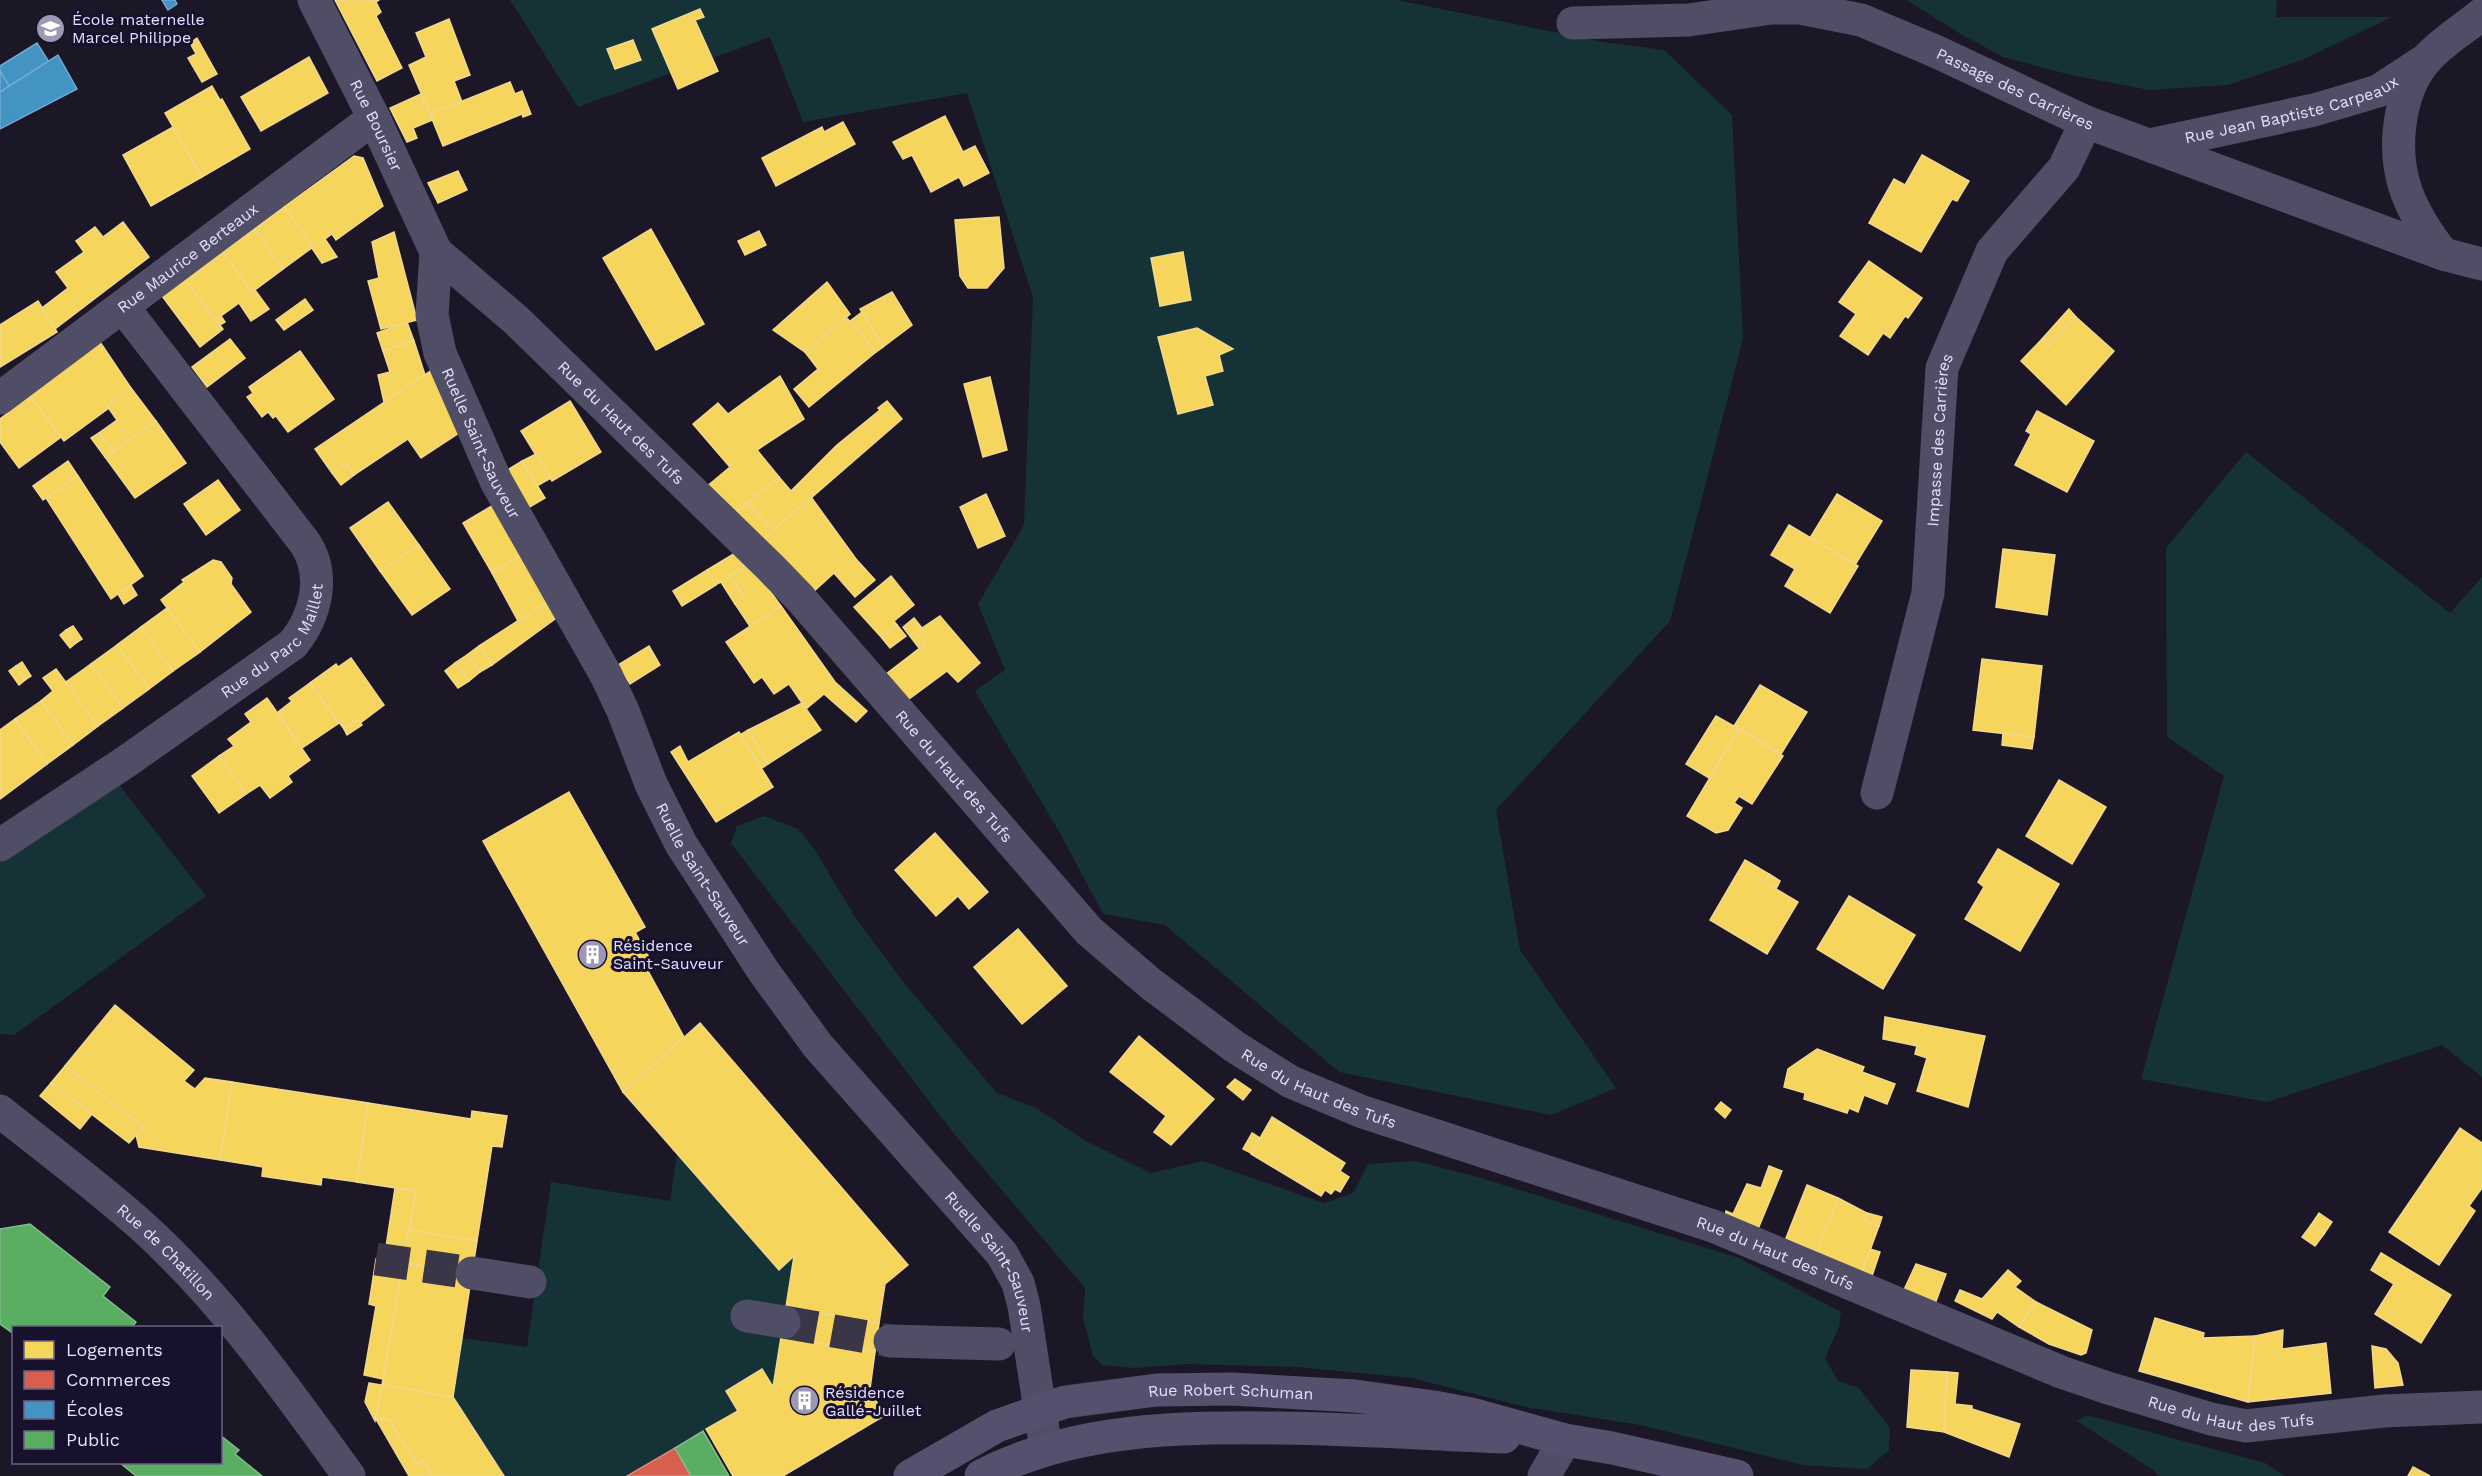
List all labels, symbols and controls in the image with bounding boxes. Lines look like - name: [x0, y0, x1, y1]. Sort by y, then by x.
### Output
- place label: École maternelle Marcel Philippe: [72, 10, 205, 47]
- school or university icon: École maternelle Marcel Philippe: [35, 12, 67, 44]
- street label: Passage des Carrières: [1934, 44, 2097, 134]
- street label: Rue Jean Baptiste Carpeaux: [2183, 71, 2402, 147]
- street label: Rue Boursier: [346, 76, 407, 175]
- street label: Rue Maurice Berteaux: [113, 199, 262, 317]
- street label: Impasse des Carrières: [1923, 350, 1957, 527]
- street label: Rue du Haut des Tufs: [554, 357, 689, 488]
- street label: Ruelle Saint-Sauveur: [438, 365, 525, 522]
- street label: Rue du Parc Maillet: [217, 583, 326, 702]
- street label: Rue du Haut des Tufs: [892, 706, 1017, 846]
- street label: Ruelle Saint-Sauveur: [652, 799, 754, 950]
- place label: Résidence Saint-Sauveur: [613, 936, 724, 973]
- building icon: Résidence Saint-Sauveur: [576, 938, 608, 970]
- street label: Rue du Haut des Tufs: [1238, 1044, 1399, 1132]
- street label: Ruelle Saint-Sauveur: [941, 1187, 1038, 1334]
- street label: Rue de Chatillon: [113, 1199, 219, 1304]
- street label: Rue du Haut des Tufs: [1694, 1212, 1857, 1294]
- legend: [12, 1326, 222, 1464]
- text: Logements: [66, 1339, 163, 1360]
- text: Commerces: [66, 1369, 171, 1390]
- street label: Rue Robert Schuman: [1147, 1379, 1314, 1403]
- place label: Résidence Gallé-Juillet: [825, 1383, 922, 1420]
- building icon: Résidence Gallé-Juillet: [788, 1385, 820, 1417]
- street label: Rue du Haut des Tufs: [2146, 1391, 2315, 1436]
- text: Écoles: [66, 1399, 123, 1420]
- text: Public: [66, 1429, 120, 1450]

